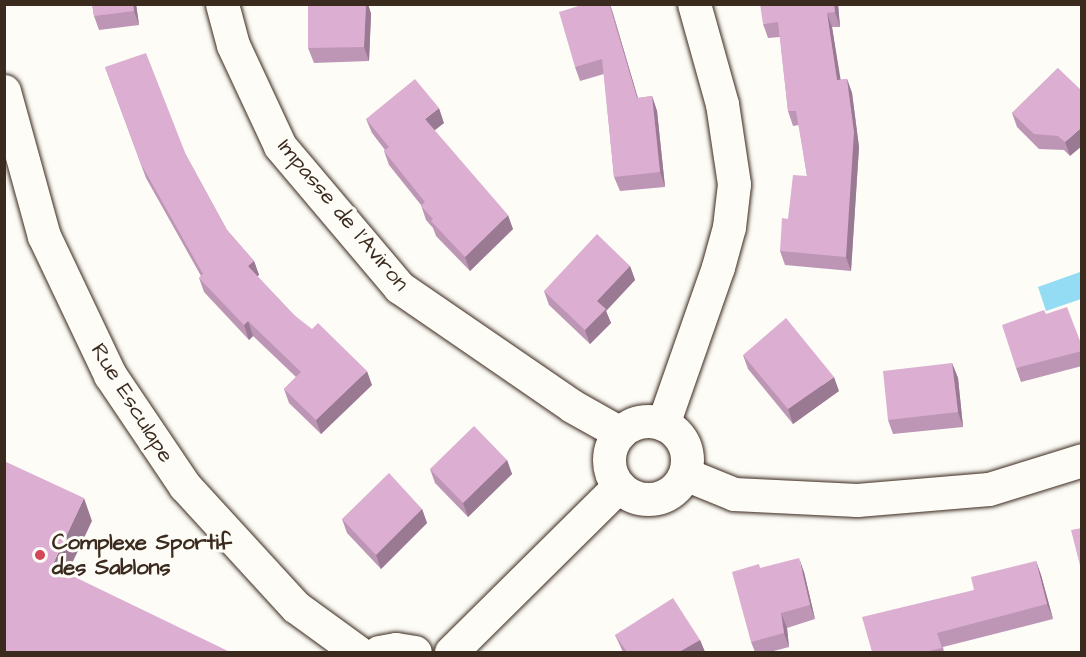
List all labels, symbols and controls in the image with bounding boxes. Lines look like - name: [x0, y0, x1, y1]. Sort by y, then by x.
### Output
- street label: Impasse de l'Aviron: [272, 134, 414, 296]
- street label: Rue Esculape: [85, 339, 179, 467]
- place label: Complexe Sportif des Sablons: [52, 529, 232, 580]
- marker: Complexe Sportif des Sablons: [33, 548, 47, 562]

